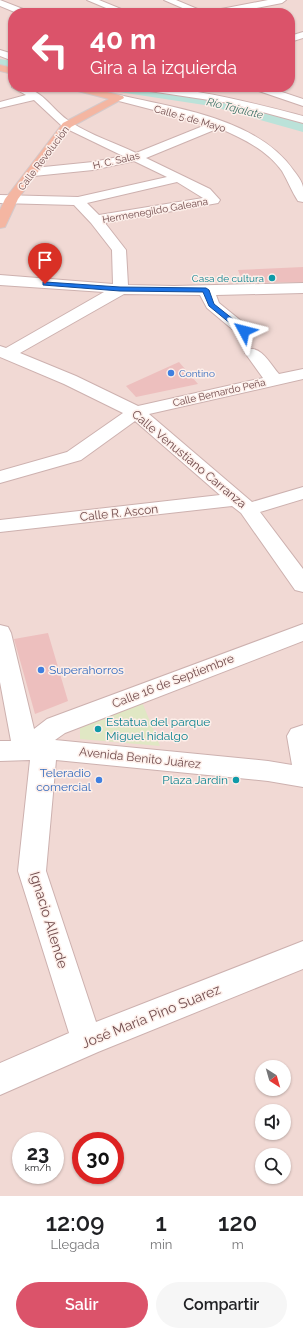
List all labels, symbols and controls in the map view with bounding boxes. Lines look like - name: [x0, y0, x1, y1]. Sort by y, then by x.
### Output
- text: 40 m: [90, 23, 156, 56]
- icon: left: [24, 24, 76, 76]
- text: Gira a la izquierda: [90, 57, 237, 78]
- water label: Río Tajalate: [205, 95, 264, 122]
- street label: Calle 5 de Mayo: [153, 103, 227, 134]
- street label: Calle Revolución: [16, 124, 71, 193]
- street label: H. C. Salas: [92, 150, 141, 171]
- street label: Hermenegildo Galeana: [101, 196, 209, 225]
- pin: [28, 243, 62, 284]
- icon: arrive: [34, 249, 56, 271]
- place label: Casa de cultura: [192, 273, 264, 284]
- marker: Casa de cultura: [267, 273, 277, 283]
- position arrow: [223, 310, 265, 352]
- marker: Contino: [166, 368, 176, 378]
- place label: Contino: [179, 368, 215, 379]
- street label: Calle Bernardo Peña: [172, 376, 267, 409]
- street label: Calle Venustiano Carranza: [129, 407, 249, 511]
- street label: Calle R. Ascon: [79, 502, 159, 524]
- street label: Calle 16 de Septiembre: [110, 651, 236, 711]
- place label: Superahorros: [49, 663, 124, 677]
- marker: Superahorros: [36, 665, 46, 675]
- place label: Estatua del parque Miguel hidalgo: [106, 715, 210, 743]
- marker: Estatua del parque Miguel hidalgo: [93, 724, 103, 734]
- street label: Avenida Benito Juárez: [78, 745, 202, 771]
- place label: Teleradio comercial: [36, 766, 92, 794]
- place label: Plaza Jardin: [162, 773, 228, 787]
- marker: Teleradio comercial: [94, 775, 104, 785]
- marker: Plaza Jardin: [231, 775, 241, 785]
- street label: Ignacio Allende: [27, 870, 71, 970]
- street label: José María Pino Suarez: [79, 981, 223, 1051]
- north arrow: [255, 1060, 291, 1096]
- map controls: [255, 1060, 291, 1184]
- button: sound: [255, 1104, 291, 1140]
- speed limit sign: 30: [72, 1132, 124, 1184]
- text: 23: [27, 1141, 49, 1165]
- button: search: [255, 1148, 291, 1184]
- text: km/h: [25, 1162, 51, 1173]
- text: 12:09: [46, 1208, 104, 1237]
- text: 1: [156, 1208, 167, 1237]
- text: 120: [218, 1208, 257, 1237]
- text: Llegada: [51, 1237, 100, 1252]
- text: min: [150, 1237, 172, 1252]
- text: m: [232, 1237, 244, 1252]
- button: Salir: [16, 1282, 148, 1328]
- button: Compartir: [156, 1282, 287, 1328]

